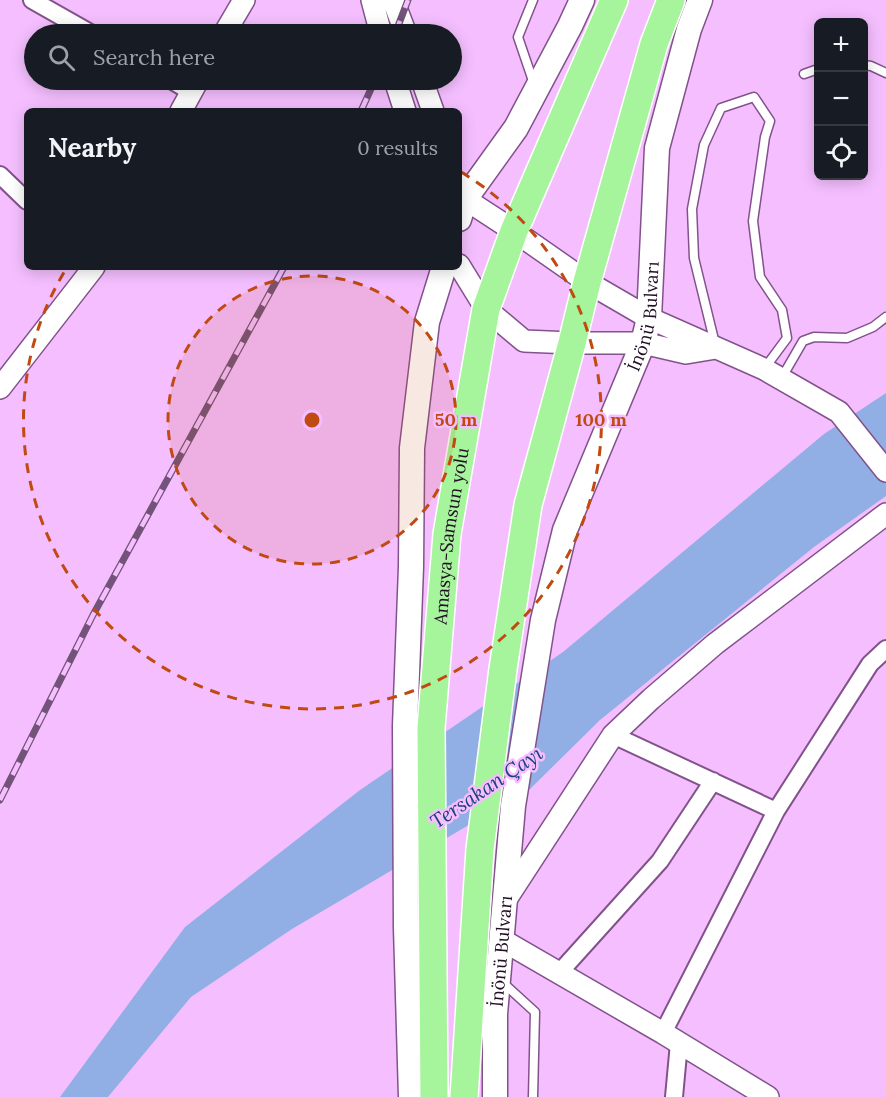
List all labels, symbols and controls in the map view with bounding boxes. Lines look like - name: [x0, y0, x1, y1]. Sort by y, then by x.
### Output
- map controls: [814, 18, 868, 180]
- button: +: [814, 18, 868, 72]
- search box: [24, 24, 462, 90]
- icon: search: [45, 41, 78, 74]
- text: Search here: [93, 43, 215, 71]
- button: −: [814, 72, 868, 126]
- button: locate: [814, 126, 868, 180]
- text: Nearby: [48, 131, 136, 164]
- text: 0 results: [357, 135, 438, 160]
- street label: İnönü Bulvarı: [621, 261, 663, 374]
- text: 50 m: [435, 408, 478, 431]
- text: 100 m: [575, 408, 627, 431]
- centre of rings: [302, 410, 322, 430]
- street label: Amasya-Samsun yolu: [428, 446, 473, 626]
- water label: Tersakan Çayı: [425, 740, 547, 834]
- street label: İnönü Bulvarı: [484, 895, 517, 1008]

